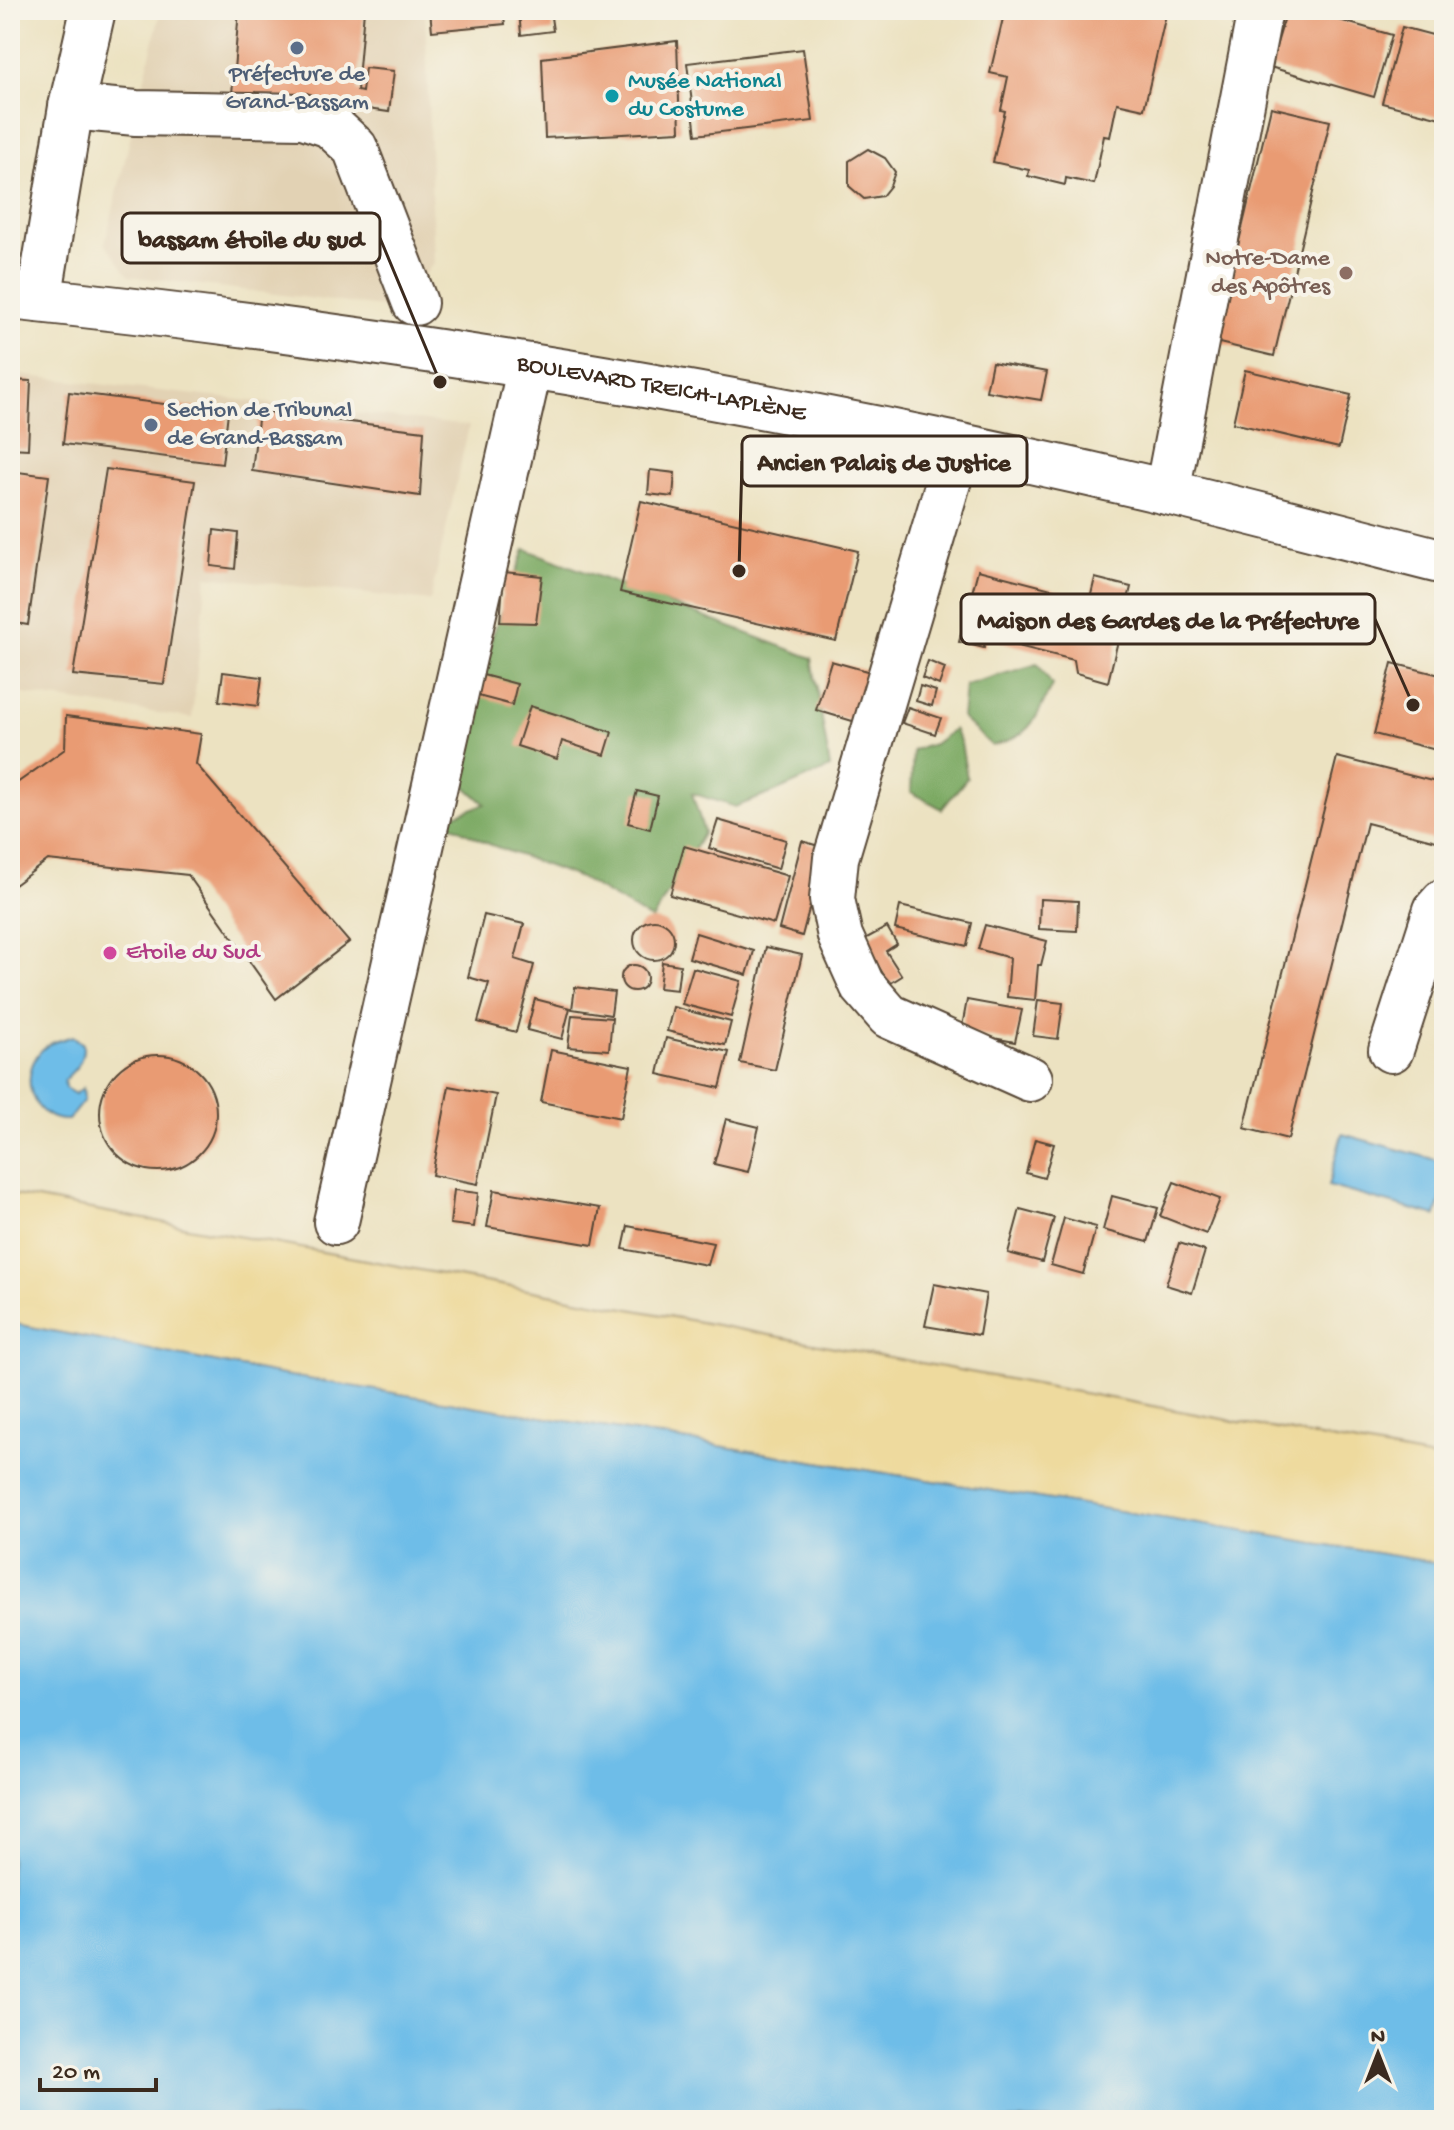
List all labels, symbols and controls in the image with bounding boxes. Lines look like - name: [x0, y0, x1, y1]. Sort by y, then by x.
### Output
- marker: Préfecture de Grand-Bassam: [288, 39, 306, 57]
- place label: Préfecture de Grand-Bassam: [225, 61, 369, 118]
- place label: Musée National du Costume: [628, 68, 782, 125]
- marker: Musée National du Costume: [603, 87, 621, 105]
- callout: bassam étoile du sud: [122, 213, 380, 263]
- text: bassam étoile du sud: [137, 227, 366, 258]
- place label: Notre-Dame des Apôtres: [1205, 245, 1331, 302]
- marker: Notre-Dame des Apôtres: [1337, 264, 1355, 282]
- street label: BOULEVARD TREICH-LAPLÈNE: [514, 349, 809, 429]
- place label: Section de Tribunal de Grand-Bassam: [167, 397, 352, 454]
- marker: Section de Tribunal de Grand-Bassam: [142, 416, 160, 434]
- callout: Ancien Palais de Justice: [742, 436, 1027, 486]
- text: Ancien Palais de Justice: [756, 450, 1012, 481]
- callout: Maison des Gardes de la Préfecture: [961, 594, 1375, 644]
- text: Maison des Gardes de la Préfecture: [977, 608, 1361, 639]
- place label: Etoile du Sud: [126, 939, 261, 968]
- marker: Etoile du Sud: [101, 944, 119, 962]
- north arrow: [1338, 2014, 1418, 2094]
- text: N: [1371, 2025, 1385, 2051]
- scale bar: [40, 2042, 156, 2092]
- text: 20 m: [52, 2059, 100, 2088]

